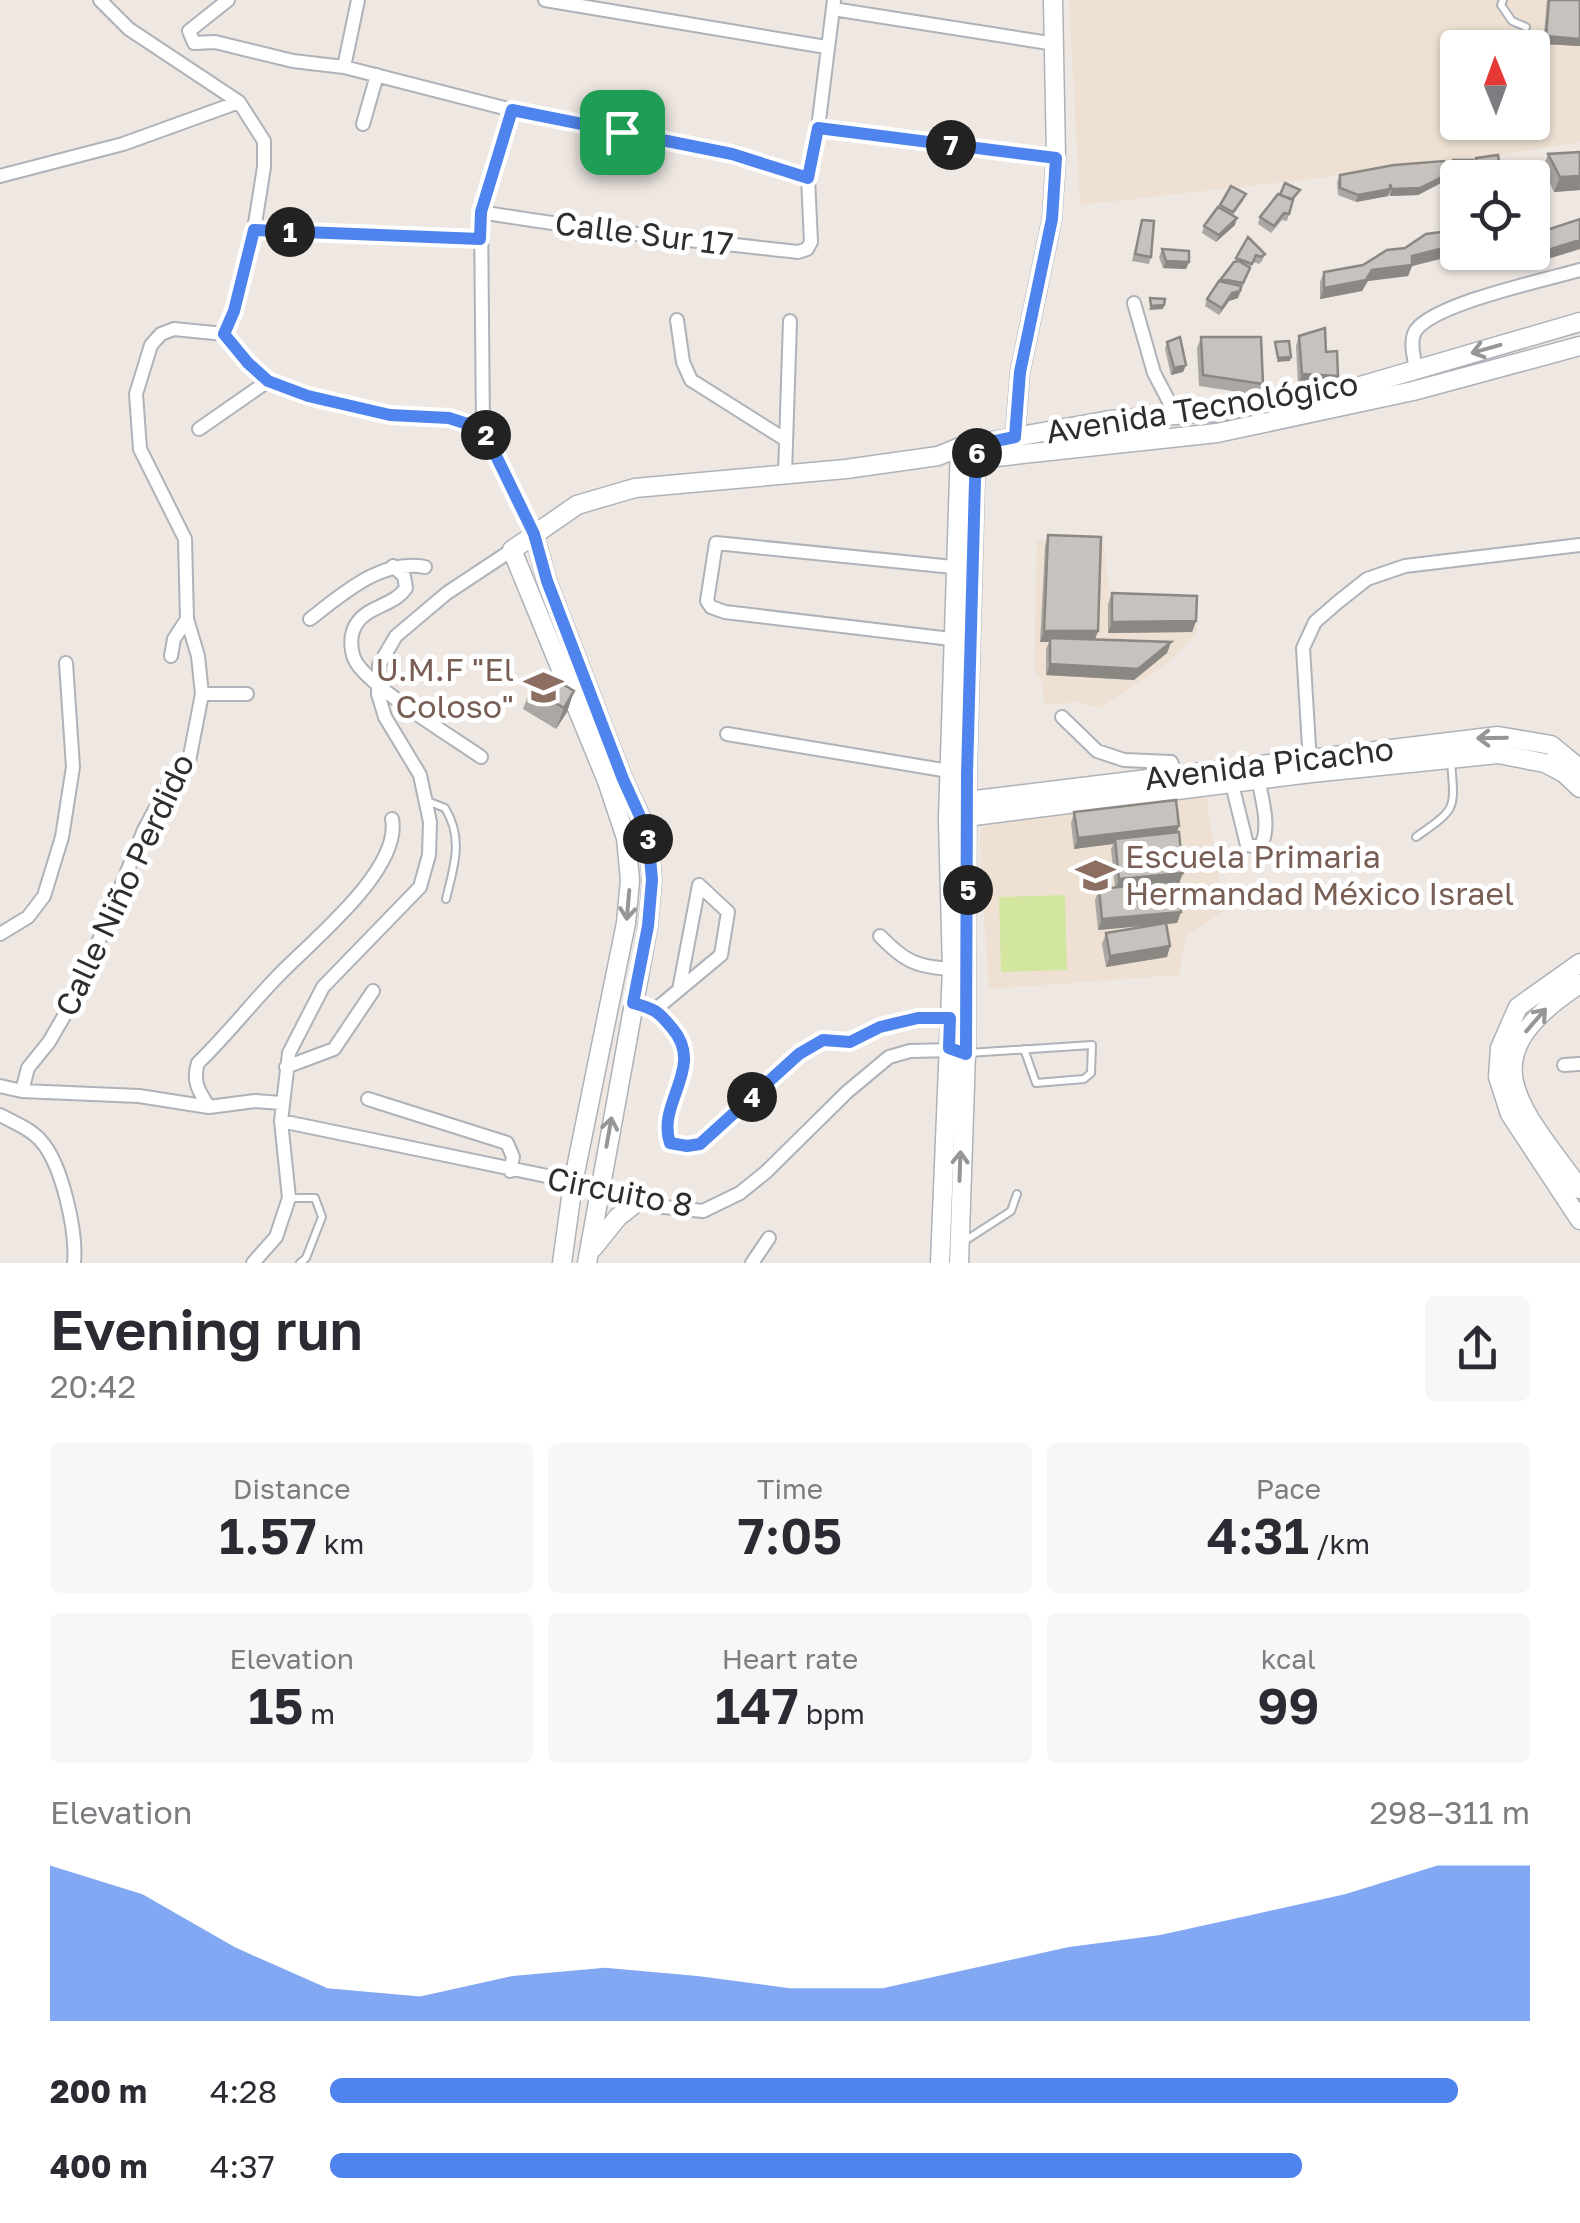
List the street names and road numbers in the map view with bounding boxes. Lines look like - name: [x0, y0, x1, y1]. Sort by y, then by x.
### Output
- street label: Calle Sur 17: [553, 203, 735, 263]
- street label: Avenida Tecnológico: [1043, 364, 1360, 450]
- street label: Avenida Picacho: [1142, 729, 1396, 797]
- street label: Calle Niño Perdido: [47, 747, 202, 1022]
- street label: Circuito 8: [544, 1158, 696, 1224]

